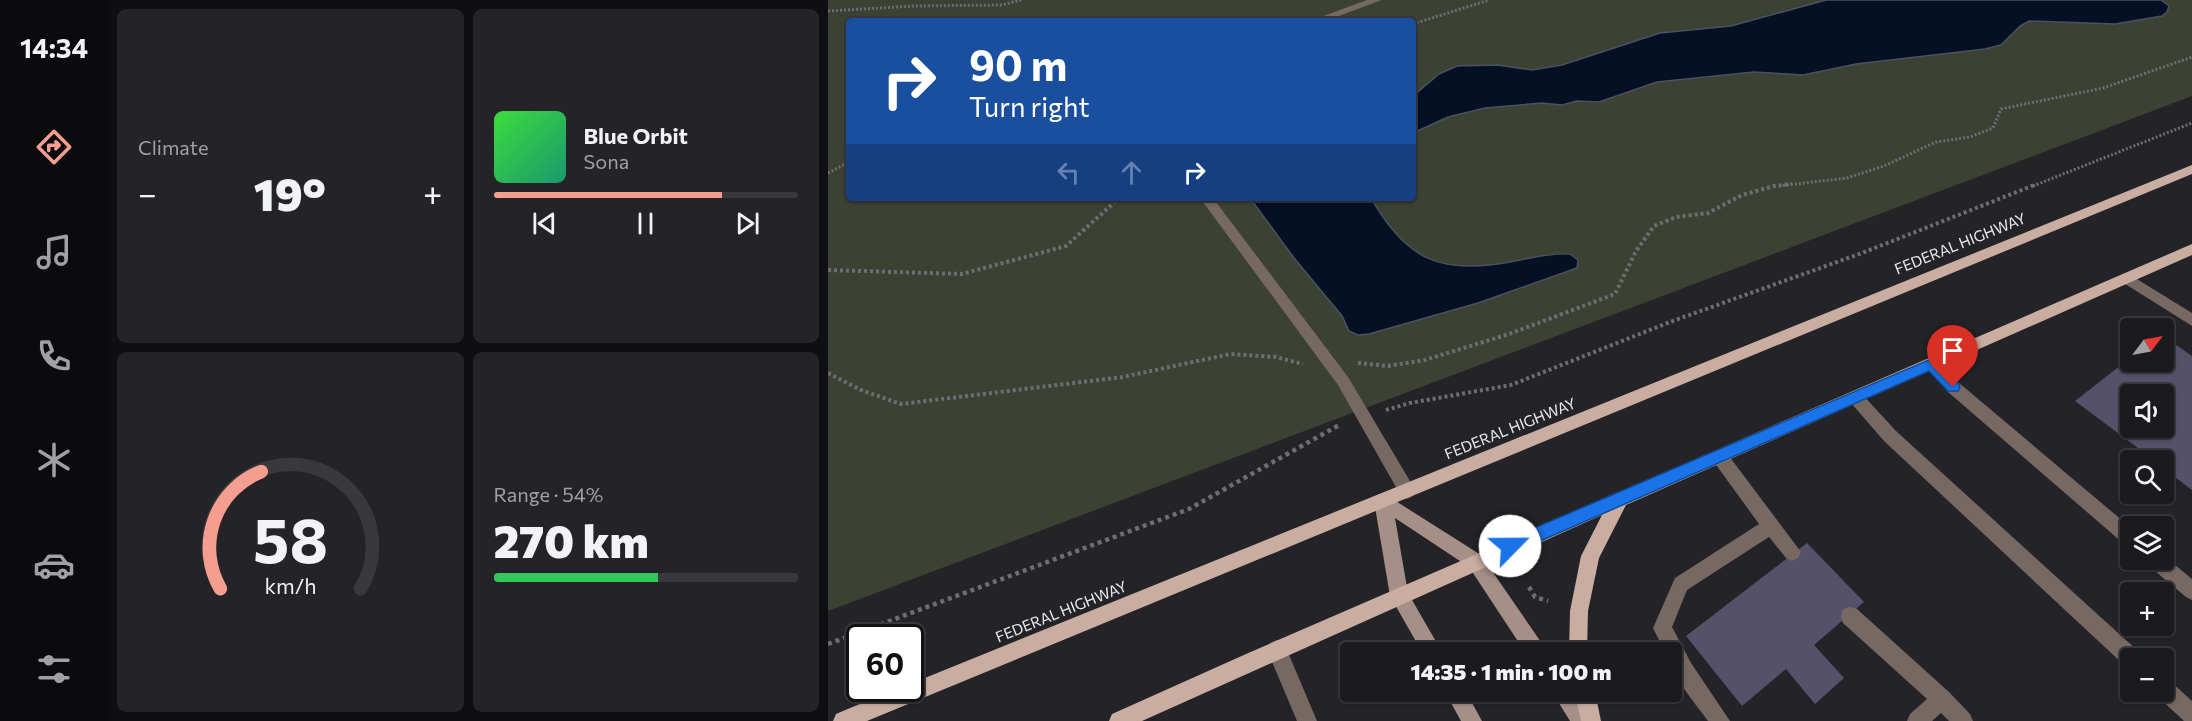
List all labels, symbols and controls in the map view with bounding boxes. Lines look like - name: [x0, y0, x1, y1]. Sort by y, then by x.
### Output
- text: 14:34: [20, 31, 88, 64]
- text: 90 m: [969, 38, 1068, 90]
- icon: right: [870, 42, 948, 120]
- text: Turn right: [969, 90, 1089, 123]
- text: Blue Orbit: [584, 122, 688, 149]
- icon: directions: [33, 126, 75, 168]
- text: Climate: [138, 135, 208, 159]
- text: Sona: [584, 149, 629, 173]
- icon: left: [1052, 156, 1085, 189]
- icon: ahead: [1115, 156, 1148, 189]
- icon: right: [1178, 156, 1211, 189]
- text: 19°: [254, 165, 326, 220]
- text: −: [138, 172, 157, 213]
- text: +: [423, 172, 443, 213]
- icon: previous: [528, 207, 561, 240]
- icon: pause: [629, 207, 662, 240]
- icon: next: [731, 207, 764, 240]
- street label: FEDERAL HIGHWAY: [1892, 208, 2028, 278]
- icon: music: [33, 231, 75, 273]
- north arrow: [2120, 318, 2174, 372]
- map controls: [2120, 318, 2174, 702]
- pin: [1927, 325, 1978, 387]
- icon: arrive: [1936, 334, 1969, 367]
- icon: phone: [33, 335, 75, 377]
- button: sound: [2120, 384, 2174, 438]
- street label: FEDERAL HIGHWAY: [1442, 393, 1578, 463]
- icon: climate: [33, 439, 75, 481]
- button: search: [2120, 450, 2174, 504]
- text: Range · 54%: [494, 482, 603, 506]
- text: 58: [253, 500, 328, 576]
- text: 270 km: [494, 512, 649, 567]
- position arrow: [1478, 514, 1542, 578]
- button: layers: [2120, 516, 2174, 570]
- icon: car: [33, 544, 75, 586]
- text: km/h: [264, 572, 316, 598]
- street label: FEDERAL HIGHWAY: [993, 576, 1129, 646]
- button: +: [2120, 582, 2174, 636]
- speed limit sign: 60: [846, 624, 924, 702]
- icon: filters: [33, 648, 75, 690]
- button: −: [2120, 648, 2174, 702]
- text: 14:35 · 1 min · 100 m: [1410, 658, 1612, 685]

